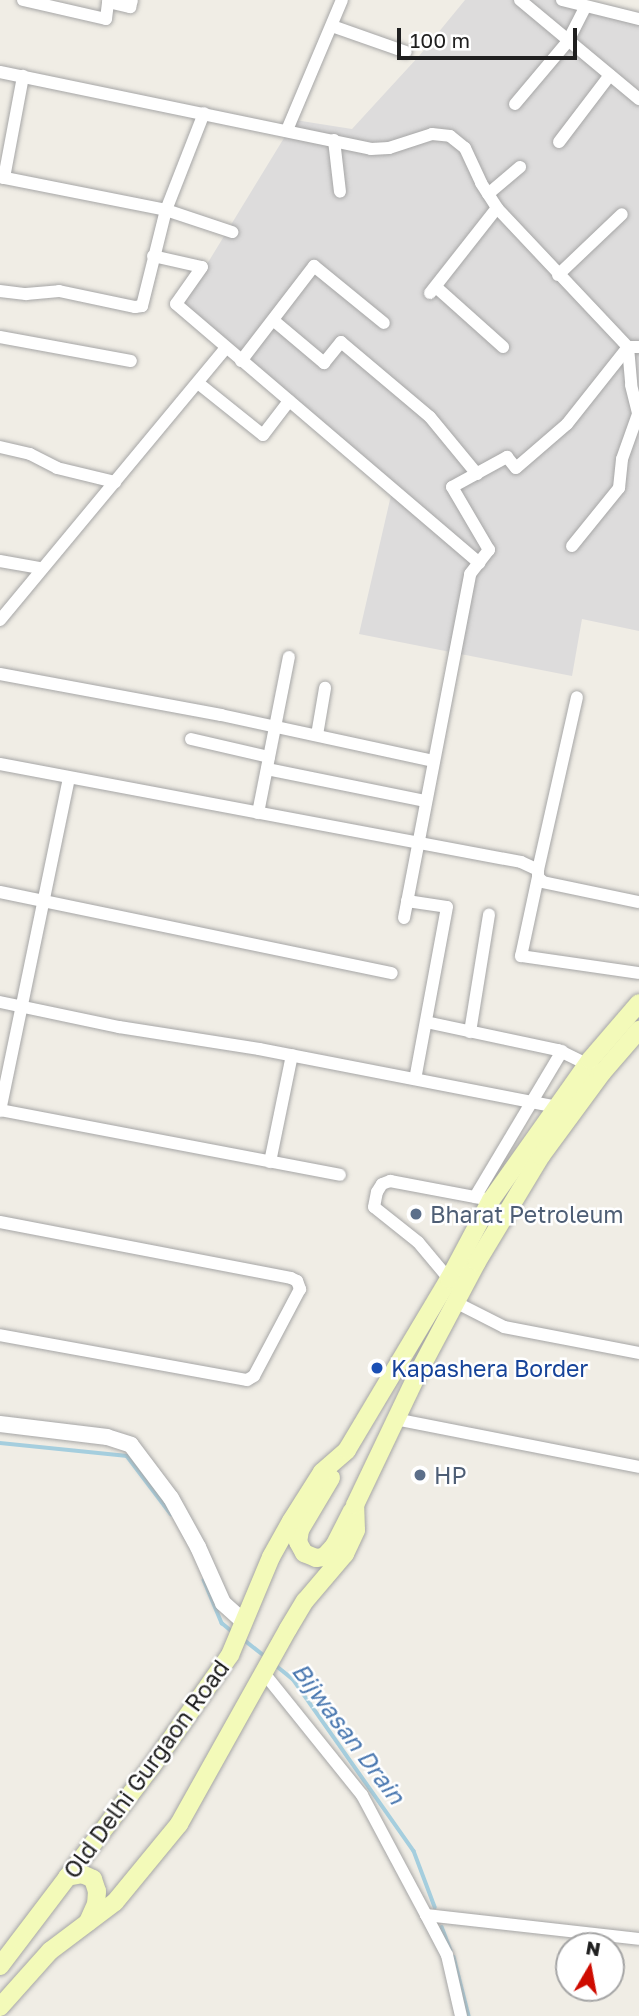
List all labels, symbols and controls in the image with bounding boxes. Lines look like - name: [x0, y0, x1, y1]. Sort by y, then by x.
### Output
- scale bar: [401, 14, 581, 58]
- text: 100 m: [410, 27, 470, 53]
- place label: Bharat Petroleum: [430, 1200, 624, 1228]
- marker: Bharat Petroleum: [408, 1206, 424, 1222]
- place label: Kapashera Border: [391, 1354, 588, 1382]
- marker: Kapashera Border: [369, 1360, 385, 1376]
- place label: HP: [434, 1461, 467, 1489]
- marker: HP: [412, 1467, 428, 1483]
- street label: Old Delhi Gurgaon Road: [58, 1655, 234, 1883]
- water label: Bijwasan Drain: [287, 1657, 411, 1809]
- north arrow: [555, 1932, 625, 2002]
- text: N: [584, 1935, 602, 1960]

